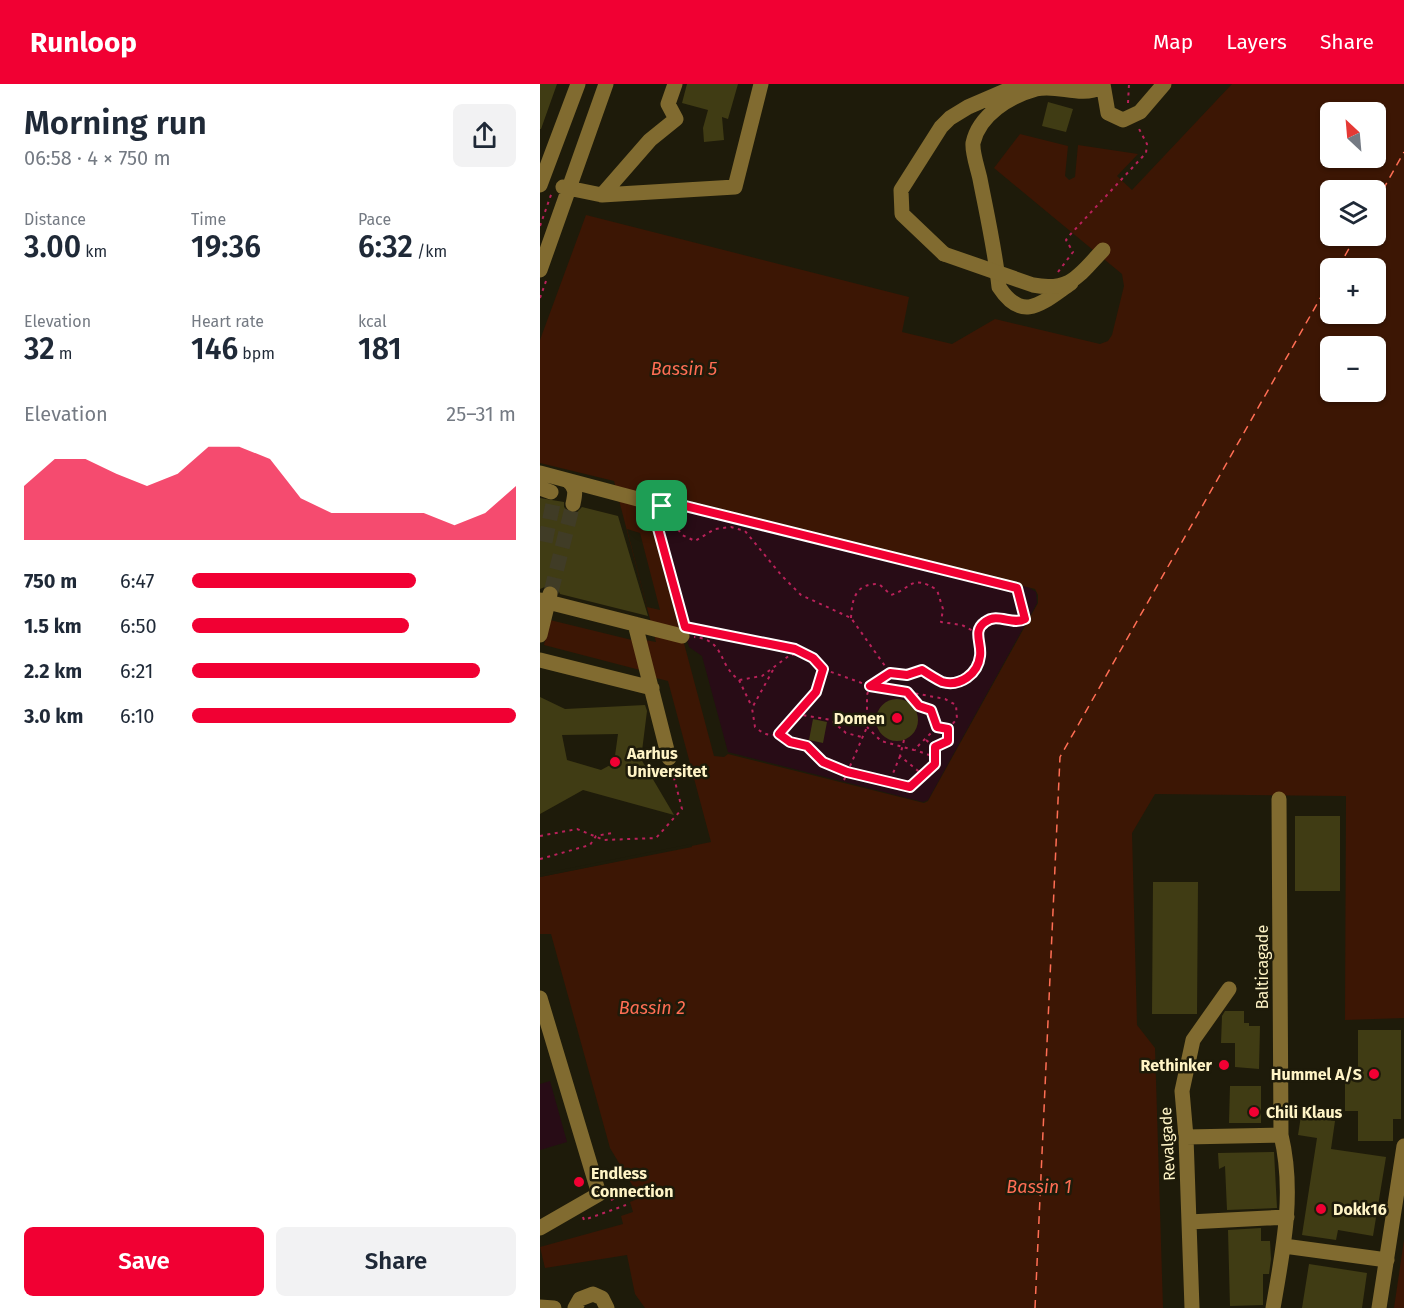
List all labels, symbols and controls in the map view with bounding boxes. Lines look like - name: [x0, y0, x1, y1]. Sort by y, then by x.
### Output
- text: Runloop: [30, 26, 137, 59]
- text: Map: [1153, 29, 1193, 55]
- text: Layers: [1226, 29, 1287, 55]
- text: Share: [1320, 29, 1374, 55]
- north arrow: [1320, 102, 1386, 168]
- map controls: [1320, 102, 1386, 402]
- text: Morning run: [24, 103, 207, 143]
- button: share: [453, 104, 516, 167]
- text: 06:58 · 4 × 750 m: [24, 146, 171, 170]
- button: layers: [1320, 180, 1386, 246]
- text: Distance: [24, 210, 86, 229]
- text: Time: [191, 210, 226, 229]
- text: Pace: [358, 210, 391, 229]
- text: 3.00: [24, 229, 81, 265]
- text: 19:36: [191, 229, 261, 265]
- text: 6:32: [358, 229, 413, 265]
- text: km: [81, 242, 107, 261]
- text: /km: [413, 242, 447, 261]
- button: +: [1320, 258, 1386, 324]
- text: Elevation: [24, 312, 91, 331]
- text: Heart rate: [191, 312, 264, 331]
- text: kcal: [358, 312, 387, 331]
- text: 32: [24, 331, 55, 367]
- text: 146: [191, 331, 238, 367]
- text: 181: [358, 331, 402, 367]
- button: −: [1320, 336, 1386, 402]
- text: m: [55, 344, 72, 363]
- text: bpm: [238, 344, 275, 363]
- water label: Bassin 5: [651, 358, 717, 380]
- text: Elevation: [24, 402, 108, 426]
- text: 25–31 m: [446, 402, 516, 426]
- pin: [636, 480, 687, 531]
- icon: arrive: [645, 489, 678, 522]
- text: 750 m: [24, 569, 77, 593]
- text: 6:47: [120, 569, 154, 593]
- text: 1.5 km: [24, 614, 82, 638]
- text: 6:50: [120, 614, 157, 638]
- text: 2.2 km: [24, 659, 82, 683]
- text: 6:21: [120, 659, 154, 683]
- text: 3.0 km: [24, 704, 83, 728]
- text: 6:10: [120, 704, 154, 728]
- place label: Domen: [834, 709, 885, 728]
- marker: Domen: [890, 711, 904, 725]
- place label: Aarhus Universitet: [626, 744, 708, 781]
- marker: Aarhus Universitet: [608, 755, 622, 769]
- street label: Balticagade: [1253, 925, 1272, 1009]
- water label: Bassin 2: [619, 997, 685, 1019]
- place label: Rethinker: [1141, 1056, 1213, 1075]
- marker: Rethinker: [1217, 1058, 1231, 1072]
- place label: Hummel A/S: [1271, 1065, 1362, 1084]
- marker: Hummel A/S: [1367, 1067, 1381, 1081]
- place label: Chili Klaus: [1266, 1103, 1343, 1122]
- marker: Chili Klaus: [1247, 1105, 1261, 1119]
- street label: Revalgade: [1156, 1107, 1179, 1181]
- place label: Endless Connection: [591, 1164, 673, 1201]
- marker: Endless Connection: [572, 1175, 586, 1189]
- water label: Bassin 1: [1006, 1176, 1072, 1198]
- place label: Dokk16: [1333, 1200, 1387, 1219]
- marker: Dokk16: [1314, 1202, 1328, 1216]
- button: Save: [24, 1227, 264, 1296]
- button: Share: [276, 1227, 516, 1296]

